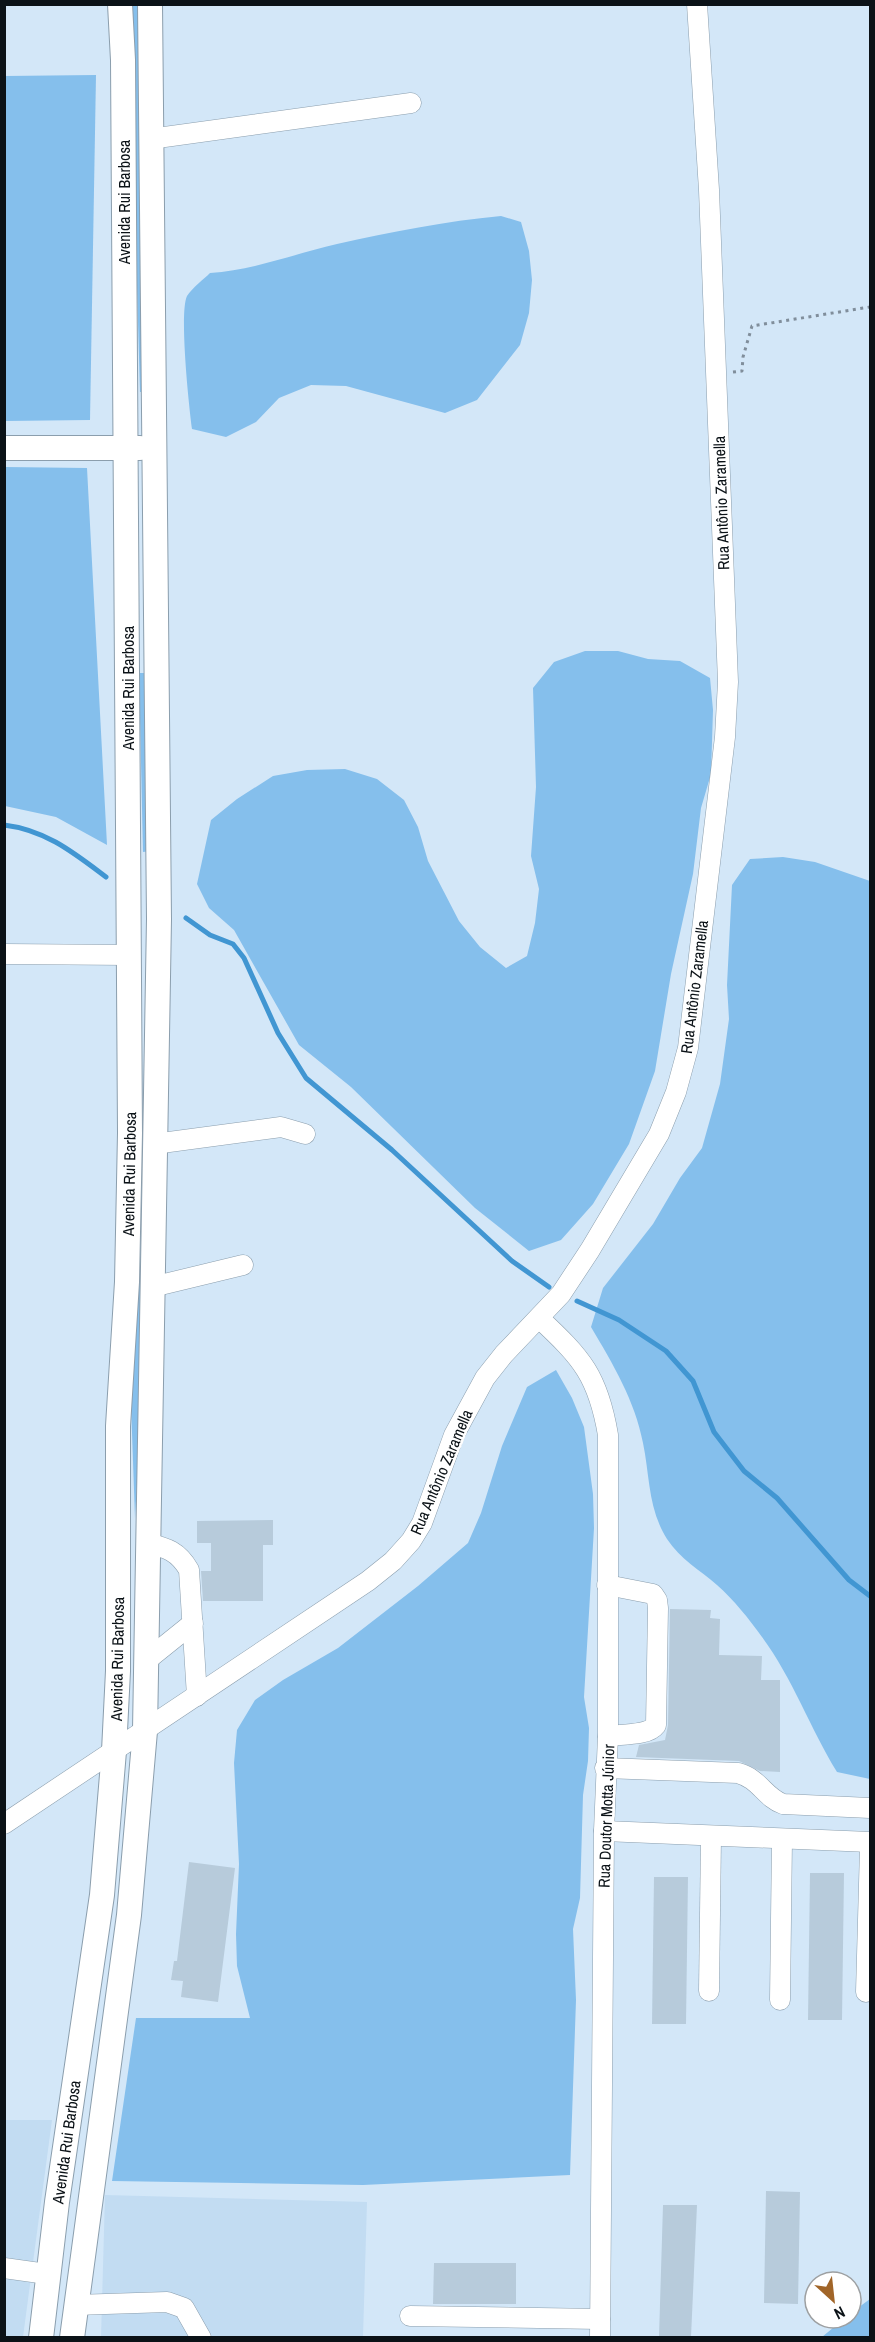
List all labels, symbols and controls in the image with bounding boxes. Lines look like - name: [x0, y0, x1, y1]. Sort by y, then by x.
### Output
- street label: Avenida Rui Barbosa: [113, 139, 135, 265]
- street label: Rua Antônio Zaramella: [708, 435, 734, 570]
- street label: Avenida Rui Barbosa: [117, 625, 139, 751]
- street label: Rua Antônio Zaramella: [675, 918, 713, 1055]
- street label: Avenida Rui Barbosa: [117, 1111, 141, 1237]
- street label: Rua Antônio Zaramella: [405, 1405, 478, 1538]
- street label: Avenida Rui Barbosa: [105, 1596, 129, 1722]
- street label: Rua Doutor Motta Júnior: [592, 1743, 620, 1888]
- street label: Avenida Rui Barbosa: [46, 2078, 86, 2206]
- north arrow: [803, 2270, 863, 2330]
- text: N: [831, 2301, 849, 2325]

